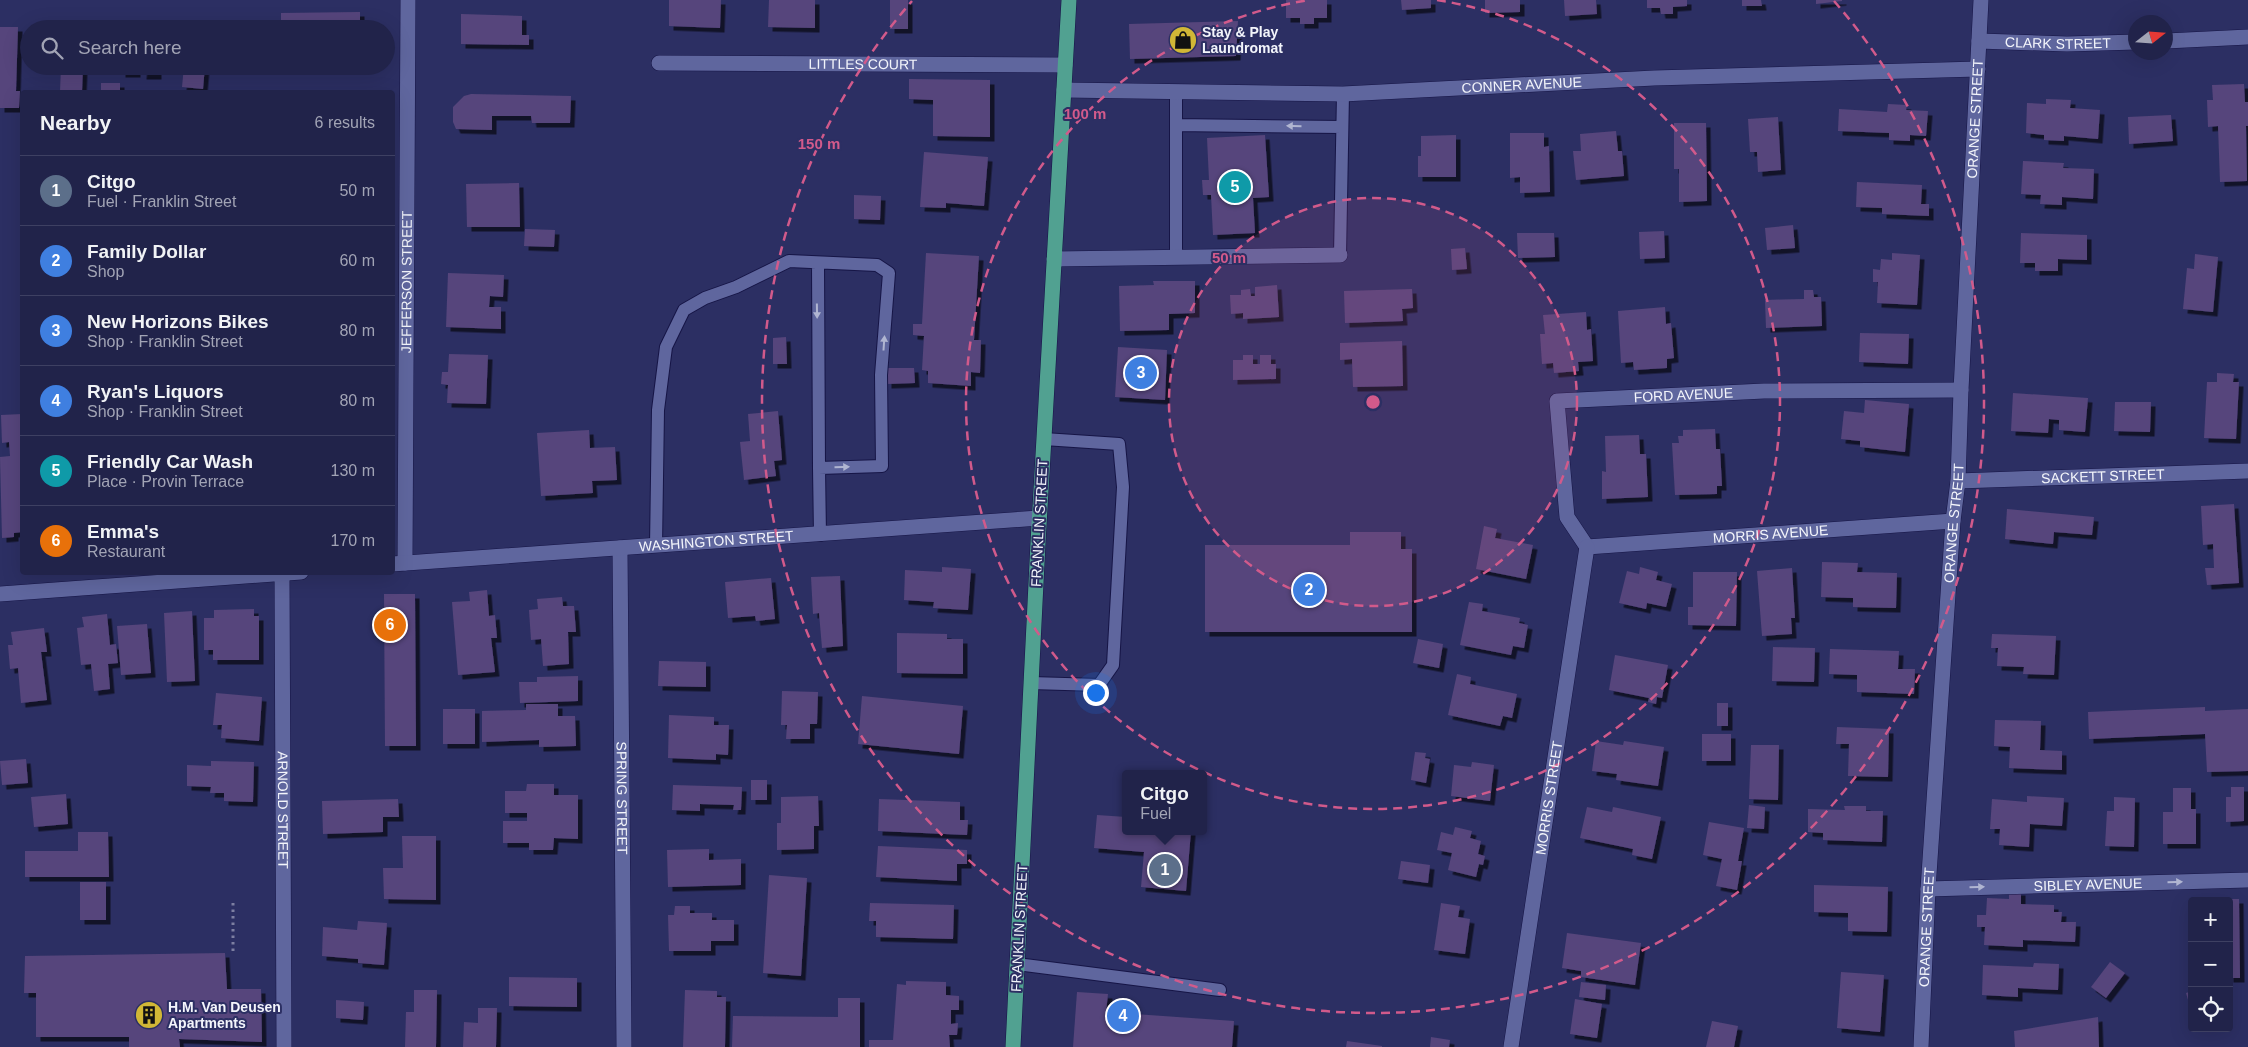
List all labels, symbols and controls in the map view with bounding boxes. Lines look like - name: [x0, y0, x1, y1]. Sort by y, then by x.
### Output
- north arrow: [2128, 15, 2173, 60]
- search box: [20, 20, 395, 75]
- place label: Stay & Play Laundromat: [1202, 24, 1283, 56]
- shop icon: Stay & Play Laundromat: [1168, 25, 1198, 55]
- icon: search: [38, 34, 66, 62]
- street label: CLARK STREET: [2005, 34, 2112, 52]
- text: Search here: [78, 37, 182, 58]
- street label: LITTLES COURT: [809, 56, 918, 72]
- street label: ORANGE STREET: [1964, 58, 1986, 179]
- street label: CONNER AVENUE: [1461, 74, 1582, 96]
- text: 100 m: [1064, 105, 1106, 122]
- text: Nearby: [40, 111, 111, 134]
- text: 6 results: [315, 114, 375, 131]
- one-way arrow: [1285, 122, 1301, 130]
- text: 150 m: [798, 135, 840, 152]
- pin: 5: [1219, 168, 1251, 206]
- text: Citgo: [87, 171, 136, 192]
- text: 1: [52, 182, 60, 199]
- text: 50 m: [339, 182, 375, 199]
- text: Fuel · Franklin Street: [87, 193, 236, 210]
- street label: JEFFERSON STREET: [398, 210, 415, 353]
- text: Family Dollar: [87, 241, 206, 262]
- text: 50 m: [1212, 249, 1246, 266]
- text: 2: [52, 252, 60, 269]
- text: 60 m: [339, 252, 375, 269]
- text: Shop: [87, 263, 124, 280]
- one-way arrow: [813, 304, 821, 320]
- text: New Horizons Bikes: [87, 311, 269, 332]
- text: 3: [52, 322, 60, 339]
- text: 80 m: [339, 322, 375, 339]
- text: Shop · Franklin Street: [87, 333, 243, 350]
- one-way arrow: [880, 335, 888, 351]
- pin: 3: [1125, 354, 1157, 392]
- text: Ryan's Liquors: [87, 381, 224, 402]
- street label: FORD AVENUE: [1633, 385, 1733, 405]
- text: 4: [52, 392, 60, 409]
- text: 80 m: [339, 392, 375, 409]
- centre of rings: [1364, 393, 1382, 411]
- text: Shop · Franklin Street: [87, 403, 243, 420]
- text: Friendly Car Wash: [87, 451, 253, 472]
- street label: FRANKLIN STREET: [1028, 458, 1050, 588]
- text: 5: [52, 462, 60, 479]
- text: 130 m: [331, 462, 375, 479]
- one-way arrow: [835, 463, 851, 471]
- street label: ORANGE STREET: [1941, 463, 1967, 583]
- street label: SACKETT STREET: [2041, 466, 2165, 486]
- text: Place · Provin Terrace: [87, 473, 244, 490]
- text: Emma's: [87, 521, 159, 542]
- street label: MORRIS AVENUE: [1712, 522, 1829, 546]
- street label: WASHINGTON STREET: [638, 527, 794, 554]
- text: 6: [52, 532, 60, 549]
- text: 170 m: [331, 532, 375, 549]
- text: Restaurant: [87, 543, 165, 560]
- pin: 2: [1293, 571, 1325, 609]
- pin: 6: [374, 606, 406, 644]
- your location: [1083, 680, 1109, 706]
- street label: MORRIS STREET: [1532, 739, 1566, 856]
- street label: SPRING STREET: [614, 741, 630, 855]
- street label: ARNOLD STREET: [275, 751, 291, 869]
- popup: [1122, 770, 1207, 835]
- text: Citgo: [1140, 783, 1189, 804]
- text: Fuel: [1140, 805, 1171, 822]
- pin: 1: [1149, 851, 1181, 889]
- street label: FRANKLIN STREET: [1008, 863, 1030, 993]
- street label: ORANGE STREET: [1916, 866, 1937, 987]
- street label: SIBLEY AVENUE: [2033, 875, 2142, 894]
- one-way arrow: [2167, 878, 2183, 886]
- one-way arrow: [1969, 883, 1985, 891]
- map controls: [2188, 897, 2233, 1032]
- button: +: [2188, 897, 2233, 942]
- button: −: [2188, 942, 2233, 987]
- button: locate: [2188, 987, 2233, 1032]
- pin: 4: [1107, 997, 1139, 1035]
- place label: H.M. Van Deusen Apartments: [168, 999, 281, 1031]
- building icon: H.M. Van Deusen Apartments: [134, 1000, 164, 1030]

